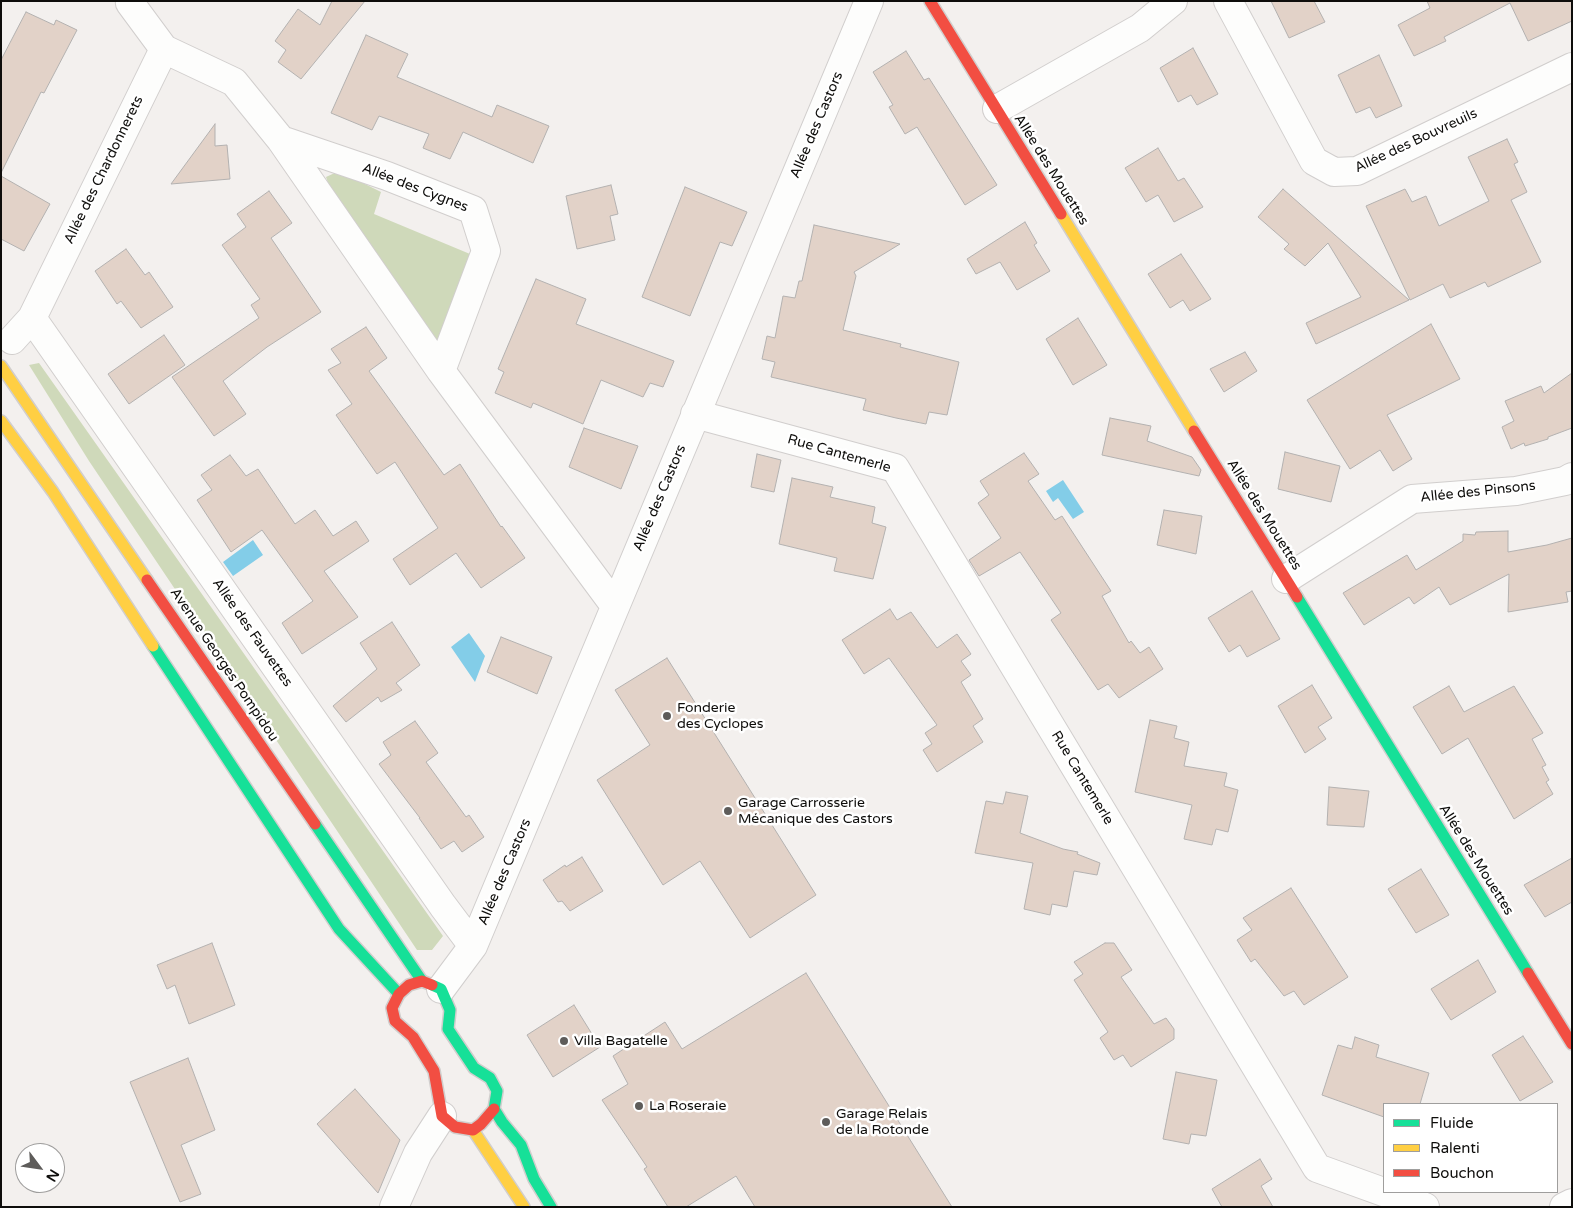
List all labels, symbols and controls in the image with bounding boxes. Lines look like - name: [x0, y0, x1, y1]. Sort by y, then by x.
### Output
- street label: Allée des Castors: [787, 69, 847, 181]
- street label: Allée des Chardonnerets: [61, 93, 147, 247]
- street label: Allée des Bouvreuils: [1352, 105, 1480, 177]
- street label: Allée des Mouettes: [1010, 111, 1092, 229]
- street label: Allée des Cygnes: [360, 160, 470, 216]
- street label: Rue Cantemerle: [785, 431, 893, 477]
- street label: Allée des Castors: [630, 442, 690, 554]
- street label: Allée des Mouettes: [1223, 456, 1305, 574]
- street label: Allée des Pinsons: [1420, 478, 1536, 506]
- street label: Allée des Fauvettes: [208, 576, 296, 690]
- street label: Avenue Georges Pompidou: [166, 585, 282, 745]
- place label: Fonderie des Cyclopes: [677, 700, 764, 732]
- marker: Fonderie des Cyclopes: [661, 710, 673, 722]
- street label: Rue Cantemerle: [1047, 728, 1117, 828]
- place label: Garage Carrosserie Mécanique des Castors: [738, 795, 893, 828]
- street label: Allée des Mouettes: [1435, 801, 1517, 919]
- marker: Garage Carrosserie Mécanique des Castors: [722, 805, 734, 817]
- street label: Allée des Castors: [475, 816, 535, 928]
- place label: Villa Bagatelle: [574, 1033, 668, 1049]
- marker: Villa Bagatelle: [558, 1035, 570, 1047]
- place label: La Roseraie: [649, 1098, 726, 1114]
- marker: La Roseraie: [633, 1100, 645, 1112]
- legend: [1383, 1103, 1558, 1193]
- place label: Garage Relais de la Rotonde: [836, 1106, 929, 1138]
- text: Fluide: [1430, 1114, 1474, 1132]
- marker: Garage Relais de la Rotonde: [820, 1116, 832, 1128]
- text: Ralenti: [1430, 1139, 1480, 1157]
- north arrow: [15, 1143, 65, 1193]
- text: Bouchon: [1430, 1164, 1494, 1182]
- text: N: [42, 1166, 63, 1185]

